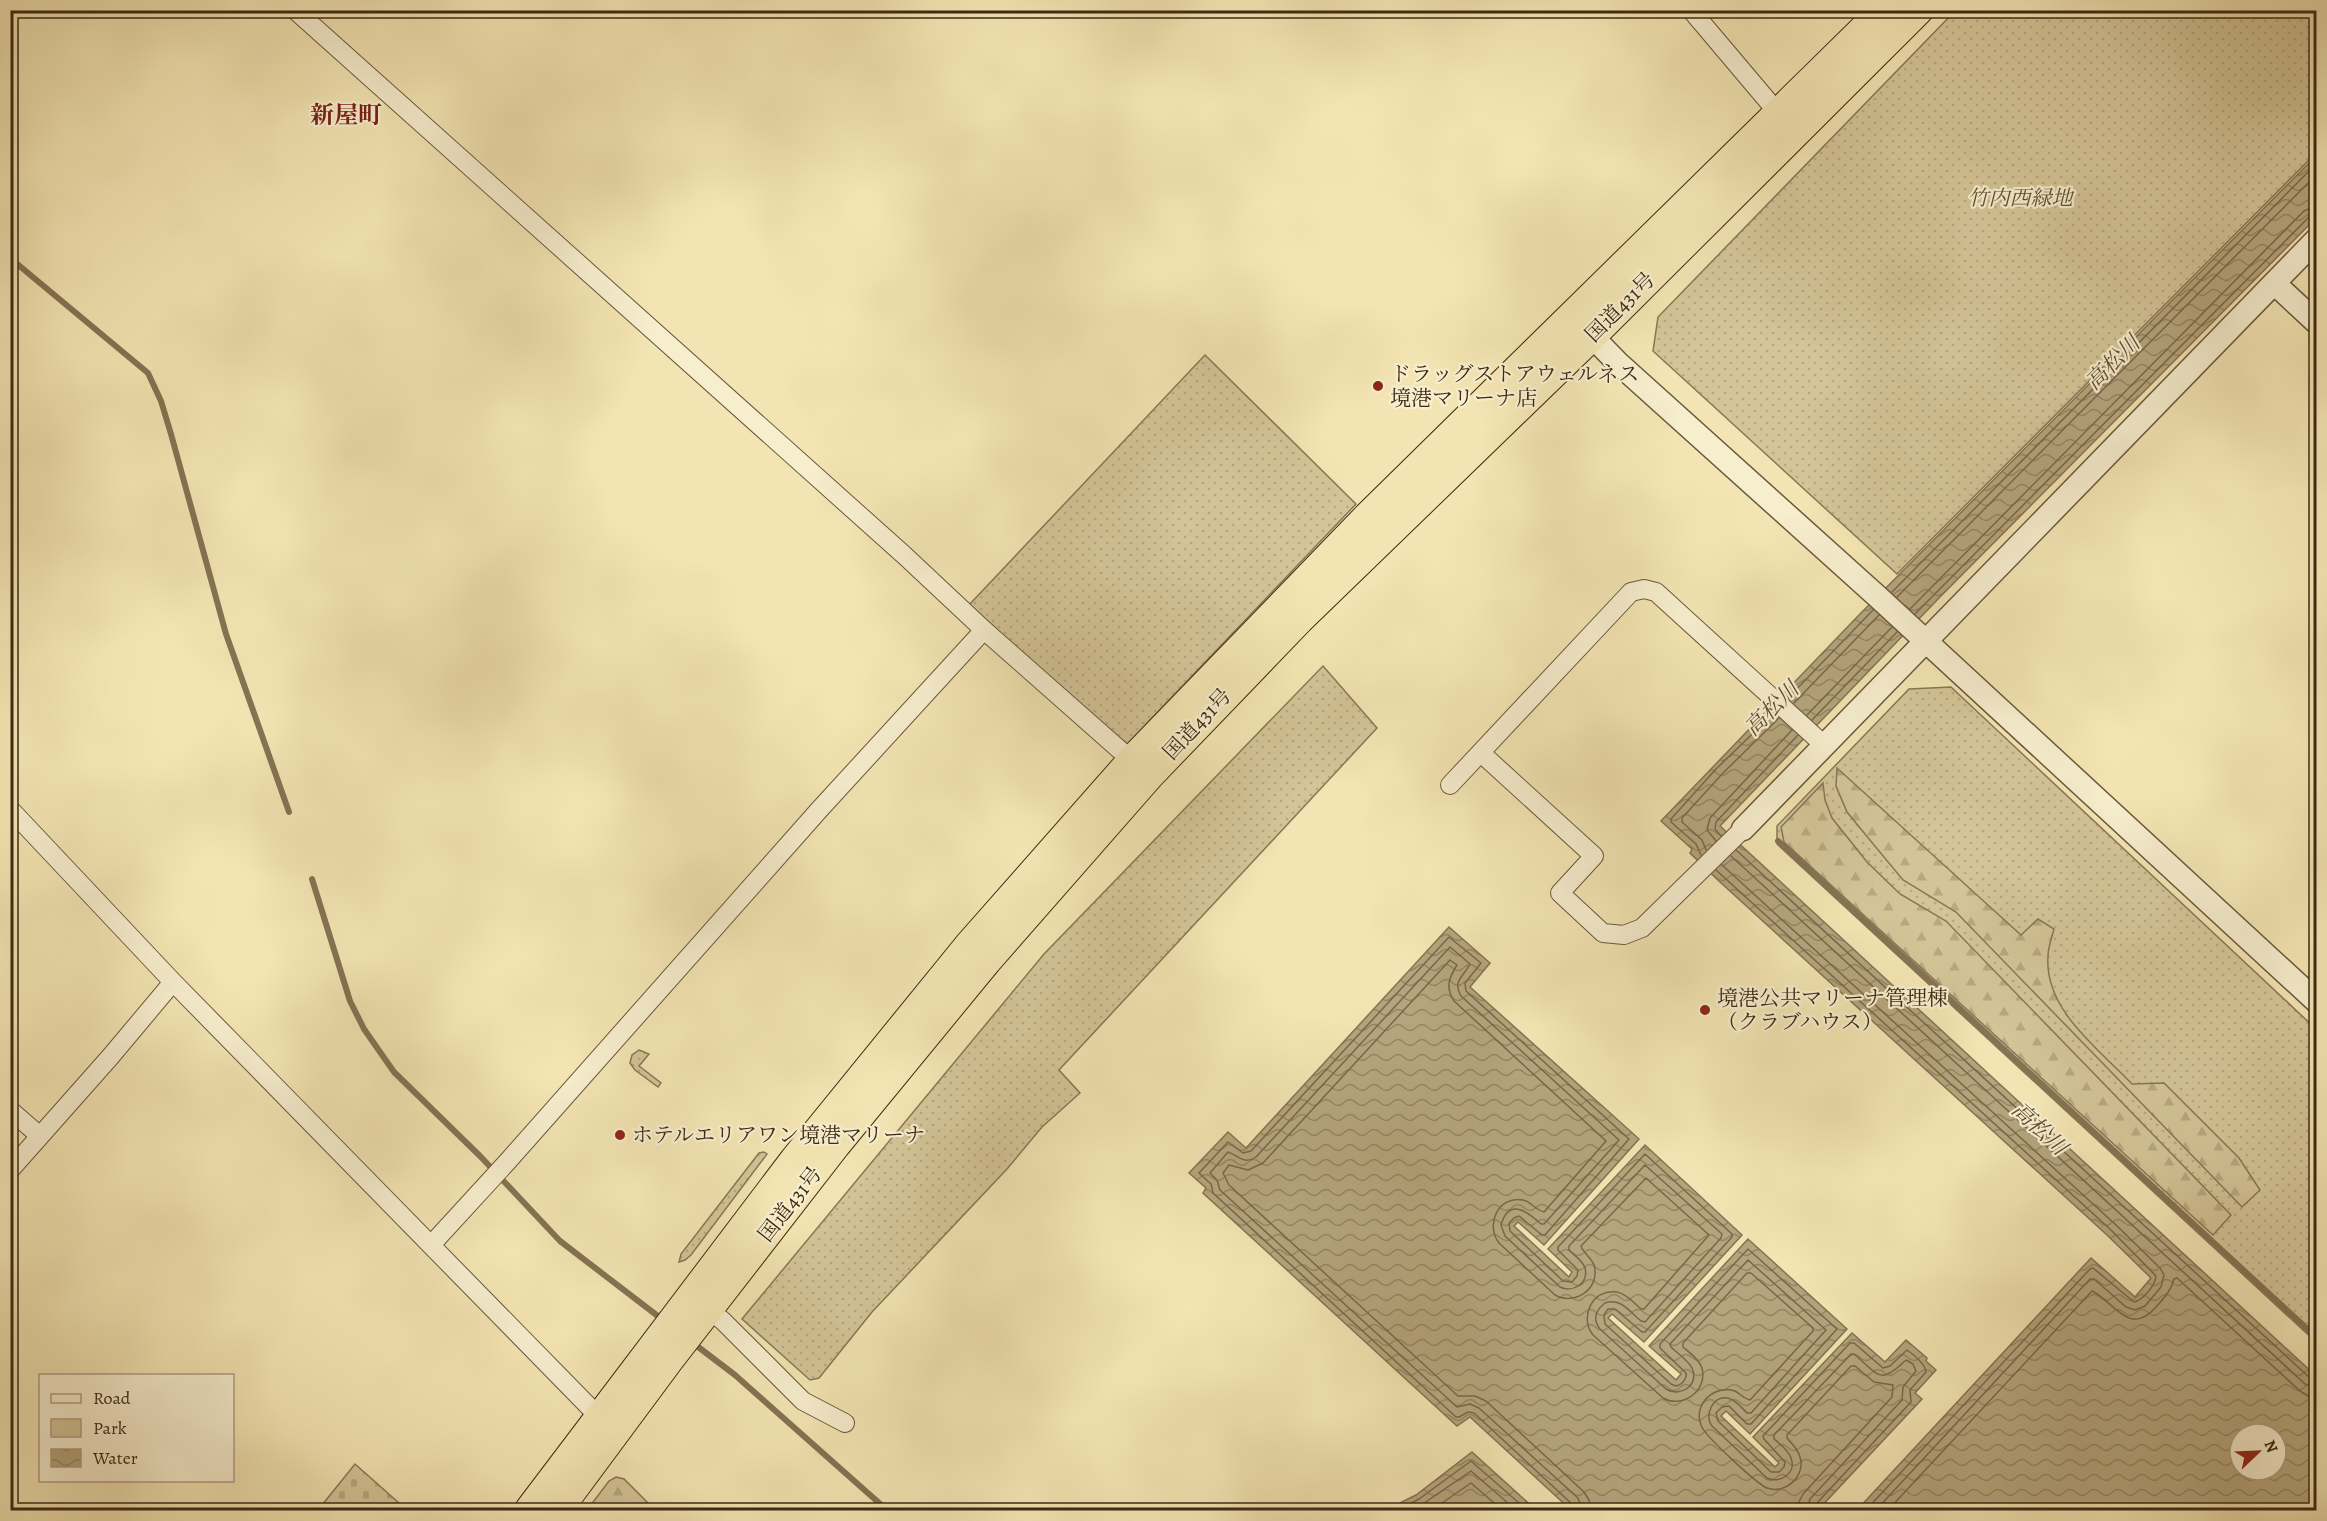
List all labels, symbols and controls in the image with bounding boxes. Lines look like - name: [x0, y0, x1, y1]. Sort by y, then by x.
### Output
- district label: 新屋町: [310, 99, 382, 131]
- park label: 竹内西緑地: [1968, 184, 2074, 212]
- street label: 国道431号: [1579, 266, 1661, 348]
- water label: 高松川: [2079, 327, 2148, 397]
- place label: ドラッグストアウェルネス 境港マリーナ店: [1390, 360, 1639, 412]
- marker: ドラッグストアウェルネス 境港マリーナ店: [1371, 379, 1385, 393]
- water label: 高松川: [1738, 673, 1807, 743]
- street label: 国道431号: [1157, 682, 1237, 766]
- place label: 境港公共マリーナ管理棟 （クラブハウス）: [1717, 984, 1948, 1036]
- marker: 境港公共マリーナ管理棟 （クラブハウス）: [1698, 1003, 1712, 1017]
- water label: 高松川: [2005, 1095, 2075, 1164]
- place label: ホテルエリアワン境港マリーナ: [632, 1121, 925, 1149]
- marker: ホテルエリアワン境港マリーナ: [613, 1128, 627, 1142]
- street label: 国道431号: [752, 1161, 828, 1247]
- legend: [39, 1374, 234, 1482]
- text: Road: [93, 1386, 131, 1410]
- text: Park: [93, 1416, 127, 1440]
- north arrow: [2228, 1422, 2288, 1482]
- text: N: [2258, 1437, 2283, 1457]
- text: Water: [92, 1446, 138, 1470]

